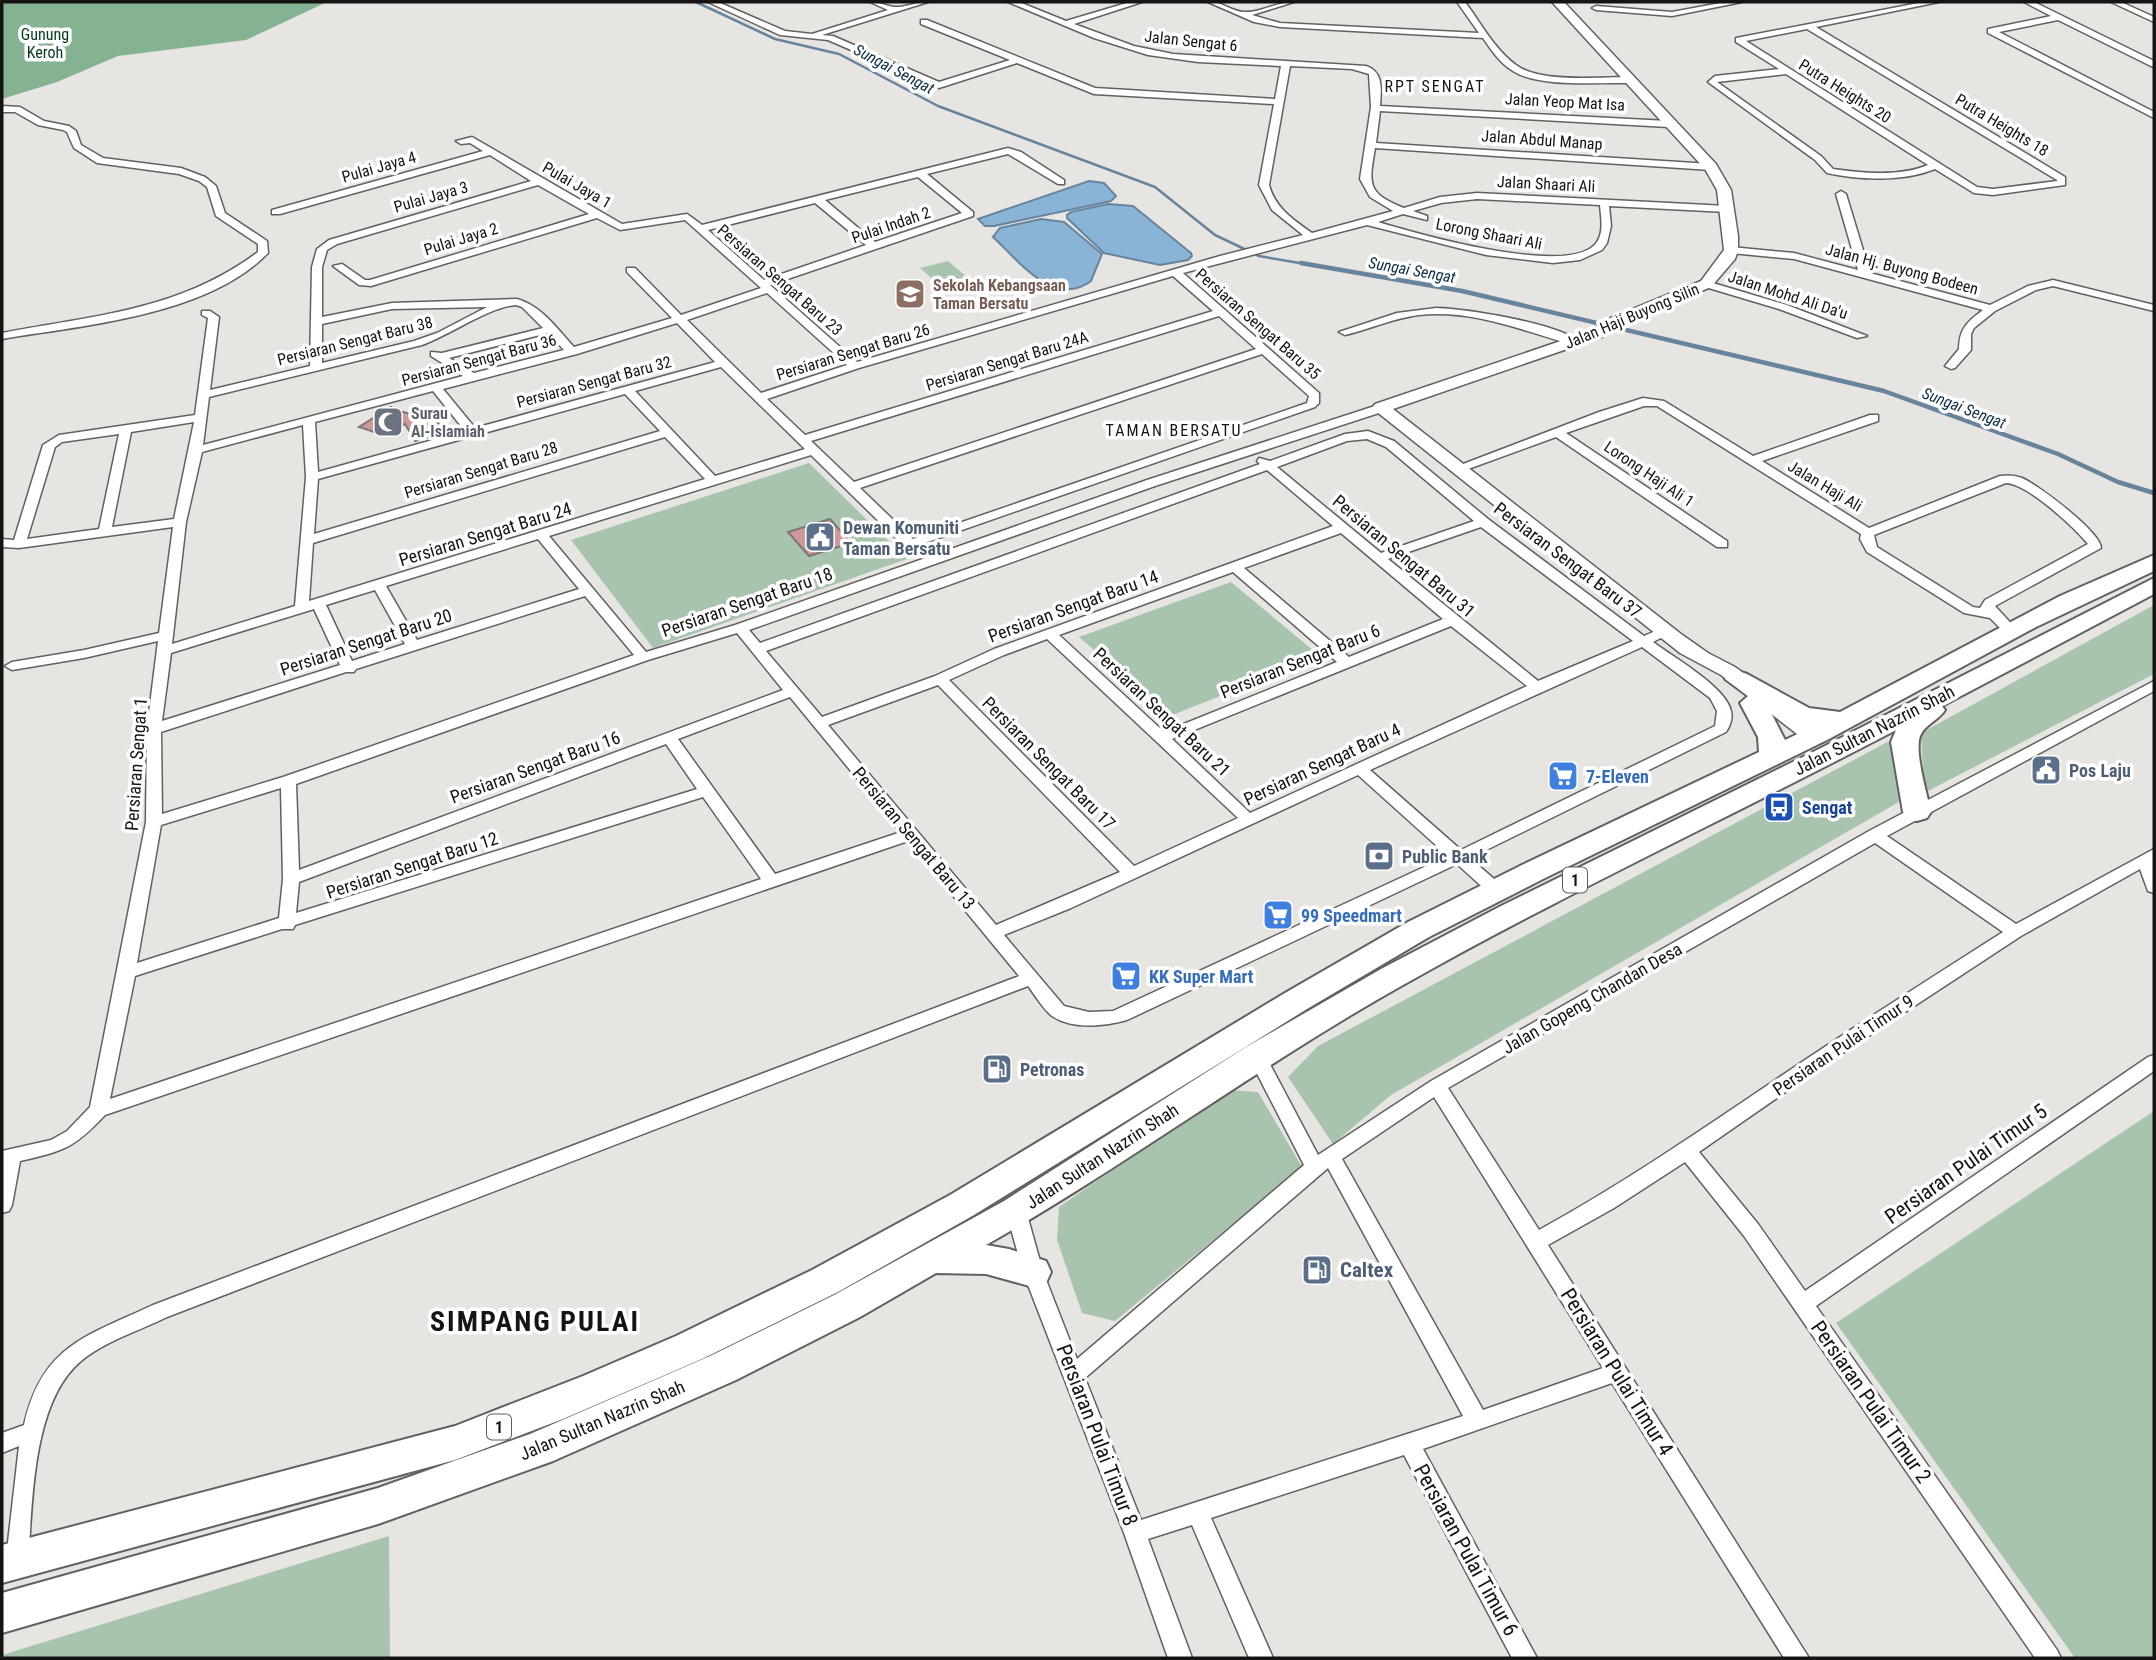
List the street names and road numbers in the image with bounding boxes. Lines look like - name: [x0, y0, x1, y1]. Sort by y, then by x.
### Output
- street label: Jalan Sengat 6: [1143, 27, 1239, 55]
- street label: Putra Heights 20: [1795, 55, 1895, 127]
- street label: Jalan Yeop Mat Isa: [1504, 89, 1626, 115]
- street label: Putra Heights 18: [1952, 90, 2052, 160]
- street label: Jalan Abdul Manap: [1481, 126, 1603, 154]
- street label: Pulai Jaya 4: [340, 147, 418, 187]
- street label: Pulai Jaya 1: [539, 158, 615, 212]
- street label: Jalan Shaari Ali: [1496, 172, 1596, 196]
- street label: Pulai Jaya 3: [392, 177, 470, 217]
- street label: Pulai Indah 2: [849, 203, 933, 247]
- street label: Lorong Shaari Ali: [1434, 214, 1544, 254]
- street label: Pulai Jaya 2: [422, 219, 500, 259]
- street label: Persiaran Sengat Baru 23: [714, 221, 846, 339]
- street label: Jalan Hj. Buyong Bodeen: [1824, 239, 1980, 299]
- street label: Persiaran Sengat Baru 35: [1192, 265, 1324, 384]
- street label: Jalan Mohd Ali Da'u: [1726, 267, 1850, 323]
- street label: Jalan Haji Buyong Silin: [1562, 279, 1702, 353]
- street label: Persiaran Sengat Baru 38: [275, 313, 435, 369]
- street label: Persiaran Sengat Baru 26: [774, 320, 932, 384]
- street label: Persiaran Sengat Baru 24A: [924, 327, 1090, 395]
- street label: Persiaran Sengat Baru 36: [400, 330, 559, 390]
- street label: Persiaran Sengat Baru 32: [515, 352, 674, 412]
- street label: Lorong Haji Ali 1: [1600, 437, 1698, 511]
- street label: Persiaran Sengat Baru 28: [402, 438, 560, 502]
- street label: Jalan Haji Ali: [1784, 456, 1866, 516]
- street label: Persiaran Sengat Baru 31: [1329, 490, 1479, 622]
- street label: Persiaran Sengat Baru 24: [396, 498, 574, 570]
- street label: Persiaran Sengat Baru 37: [1490, 498, 1646, 622]
- street label: Persiaran Sengat Baru 18: [659, 563, 835, 641]
- street label: Persiaran Sengat Baru 14: [985, 565, 1161, 647]
- street label: Persiaran Sengat Baru 20: [277, 604, 455, 680]
- street label: Persiaran Sengat Baru 6: [1217, 619, 1383, 703]
- street label: Persiaran Sengat Baru 21: [1089, 643, 1235, 781]
- street label: Jalan Sultan Nazrin Shah: [1790, 680, 1958, 780]
- street label: Persiaran Sengat Baru 17: [978, 692, 1120, 834]
- street label: Persiaran Sengat 1: [121, 697, 151, 831]
- street label: Persiaran Sengat Baru 4: [1240, 718, 1404, 810]
- street label: Persiaran Sengat Baru 16: [447, 726, 623, 808]
- street label: Persiaran Sengat Baru 13: [848, 763, 980, 913]
- street label: Persiaran Sengat Baru 12: [323, 827, 501, 903]
- road number: 1: [1563, 867, 1587, 892]
- street label: Jalan Gopeng Chandan Desa: [1498, 938, 1686, 1058]
- street label: Persiaran Pulai Timur 9: [1769, 990, 1917, 1100]
- street label: Jalan Sultan Nazrin Shah: [1022, 1099, 1182, 1213]
- street label: Persiaran Pulai Timur 5: [1880, 1099, 2052, 1229]
- street label: Persiaran Pulai Timur 4: [1556, 1284, 1678, 1460]
- street label: Persiaran Pulai Timur 2: [1806, 1316, 1936, 1488]
- street label: Persiaran Pulai Timur 8: [1051, 1341, 1143, 1529]
- street label: Jalan Sultan Nazrin Shah: [516, 1376, 688, 1464]
- road number: 1: [487, 1414, 511, 1440]
- street label: Persiaran Pulai Timur 6: [1409, 1460, 1523, 1640]

